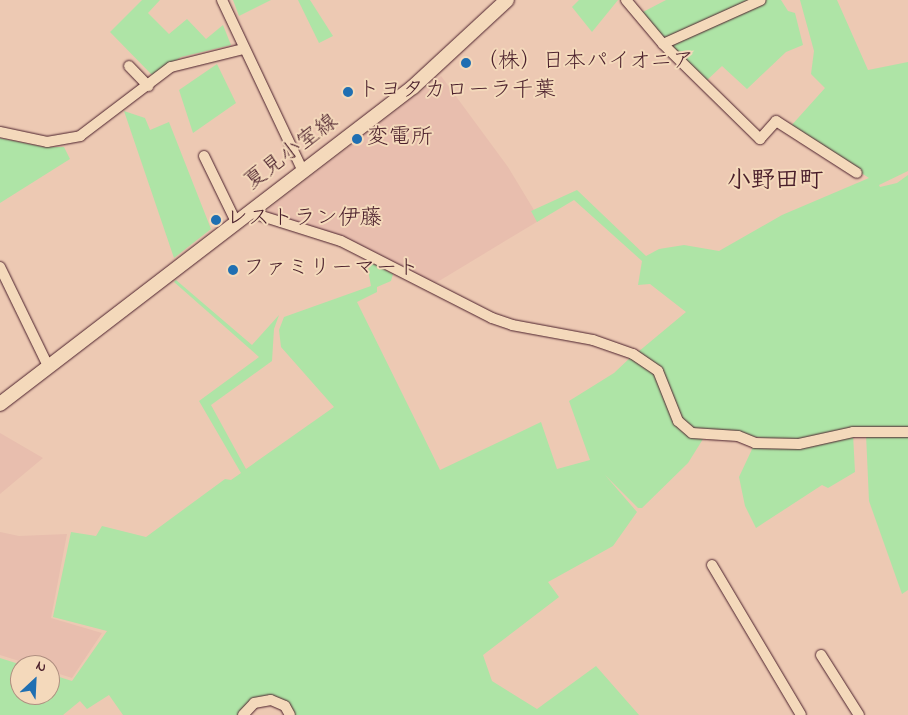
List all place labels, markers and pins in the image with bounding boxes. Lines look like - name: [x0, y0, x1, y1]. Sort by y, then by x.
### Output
- place label: （株）日本パイオニア: [476, 50, 696, 76]
- marker: （株）日本パイオニア: [460, 57, 472, 69]
- place label: トヨタカローラ千葉: [358, 79, 556, 105]
- marker: トヨタカローラ千葉: [342, 86, 354, 98]
- place label: 変電所: [367, 126, 433, 152]
- marker: 変電所: [351, 133, 363, 145]
- place label: レストラン伊藤: [226, 207, 380, 233]
- marker: レストラン伊藤: [210, 214, 222, 226]
- place label: ファミリーマート: [243, 257, 419, 283]
- marker: ファミリーマート: [227, 264, 239, 276]

